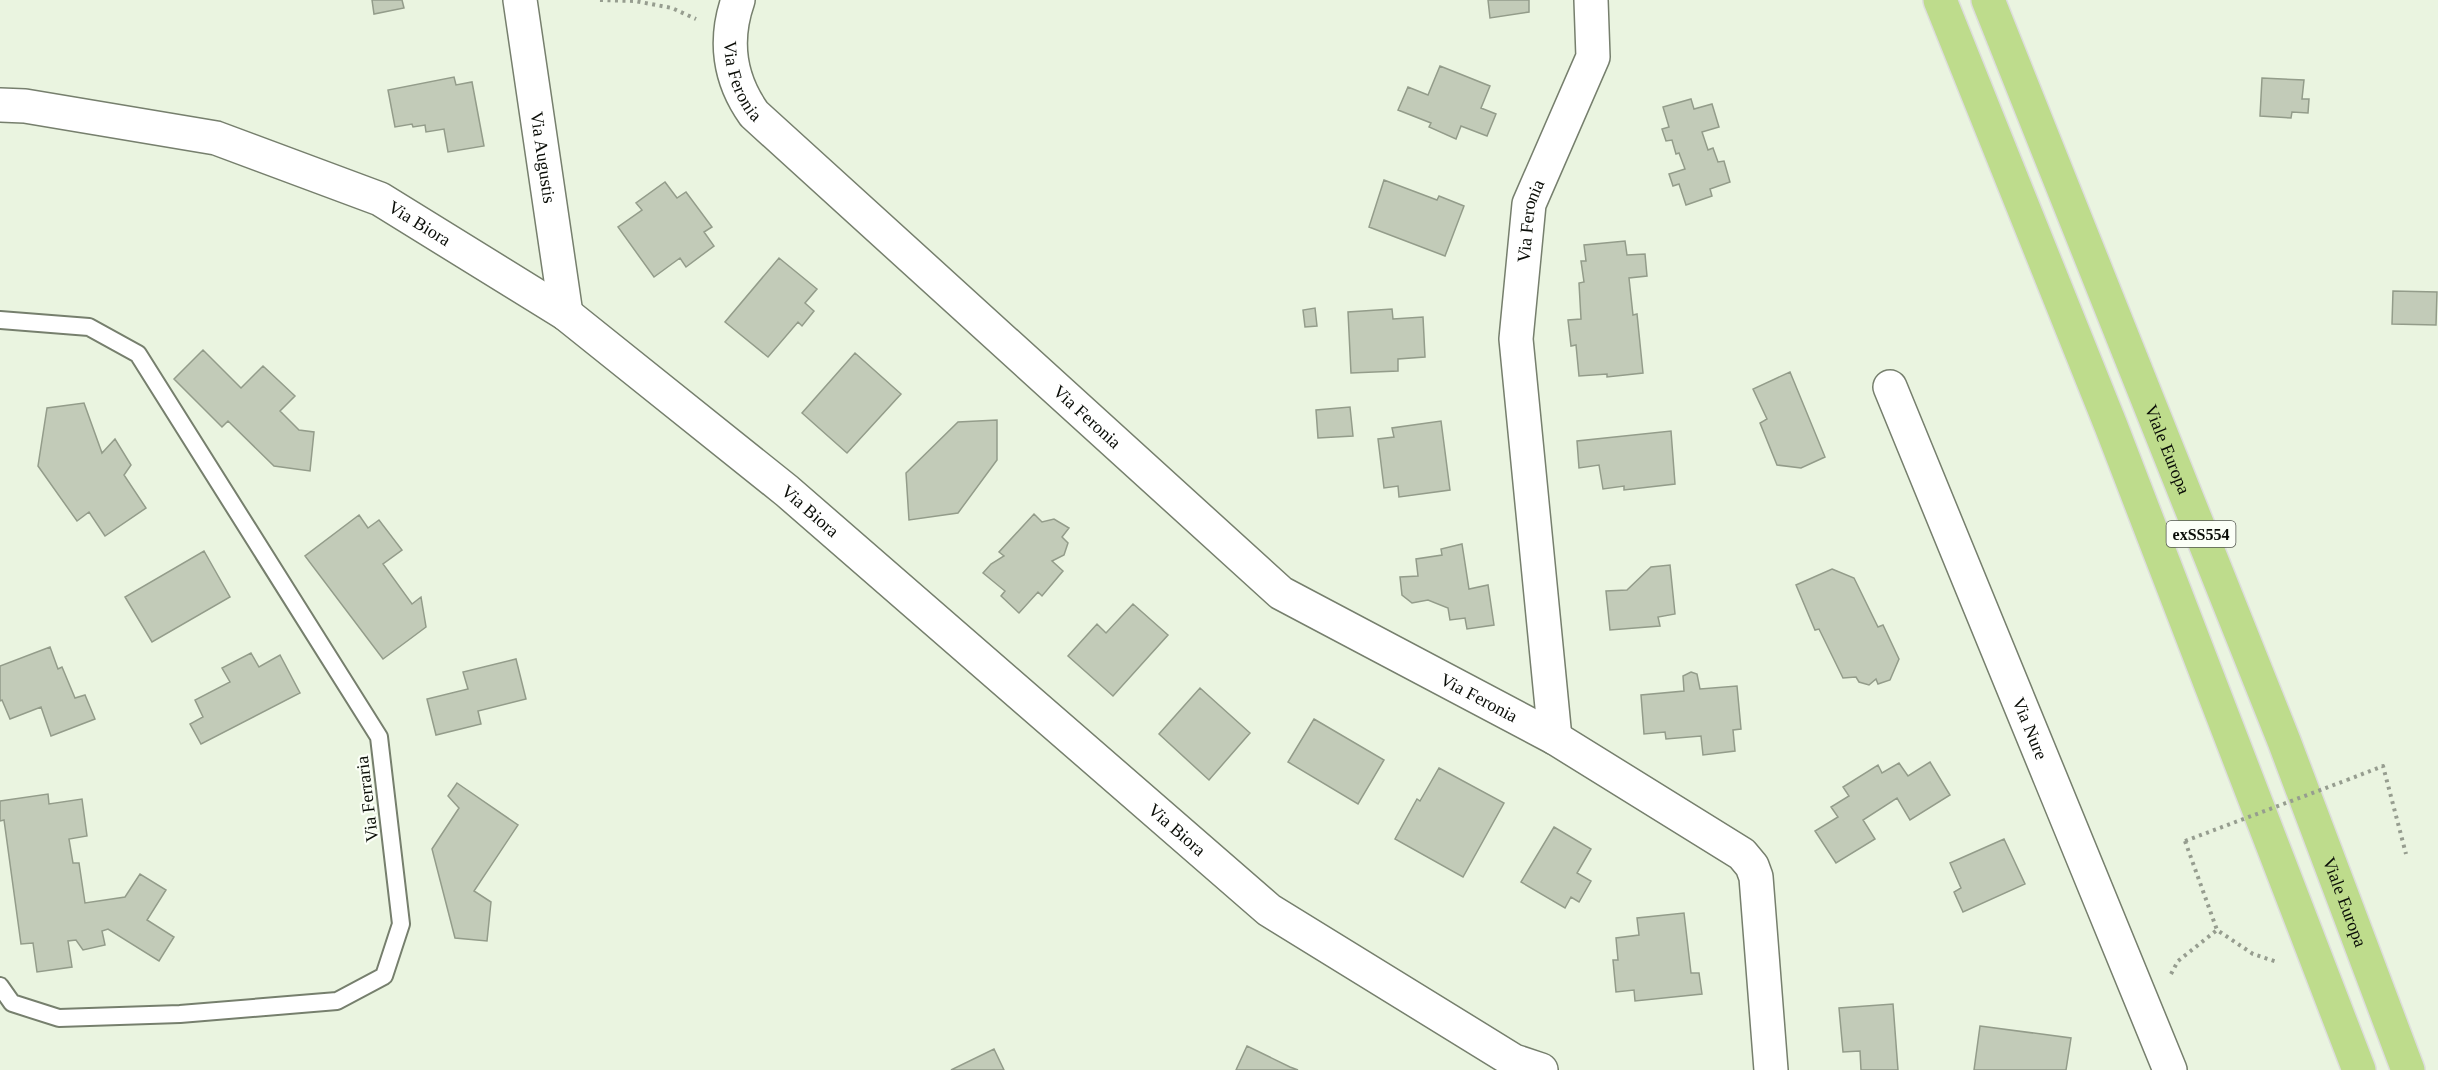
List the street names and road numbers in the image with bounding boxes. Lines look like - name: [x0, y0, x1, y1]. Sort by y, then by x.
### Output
- street label: Via Feronia: [720, 41, 765, 126]
- street label: Via Augustis: [526, 110, 560, 205]
- street label: Via Feronia: [1513, 176, 1548, 263]
- street label: Via Biora: [385, 197, 454, 250]
- street label: Via Feronia: [1049, 381, 1125, 453]
- street label: Viale Europa: [2141, 402, 2194, 497]
- street label: Via Biora: [777, 481, 843, 541]
- road number: exSS554: [2166, 521, 2236, 547]
- street label: Via Feronia: [1437, 669, 1521, 726]
- street label: Via Nure: [2008, 694, 2052, 762]
- street label: Via Ferraria: [352, 755, 382, 843]
- street label: Via Biora: [1144, 800, 1210, 860]
- street label: Viale Europa: [2319, 854, 2371, 950]

